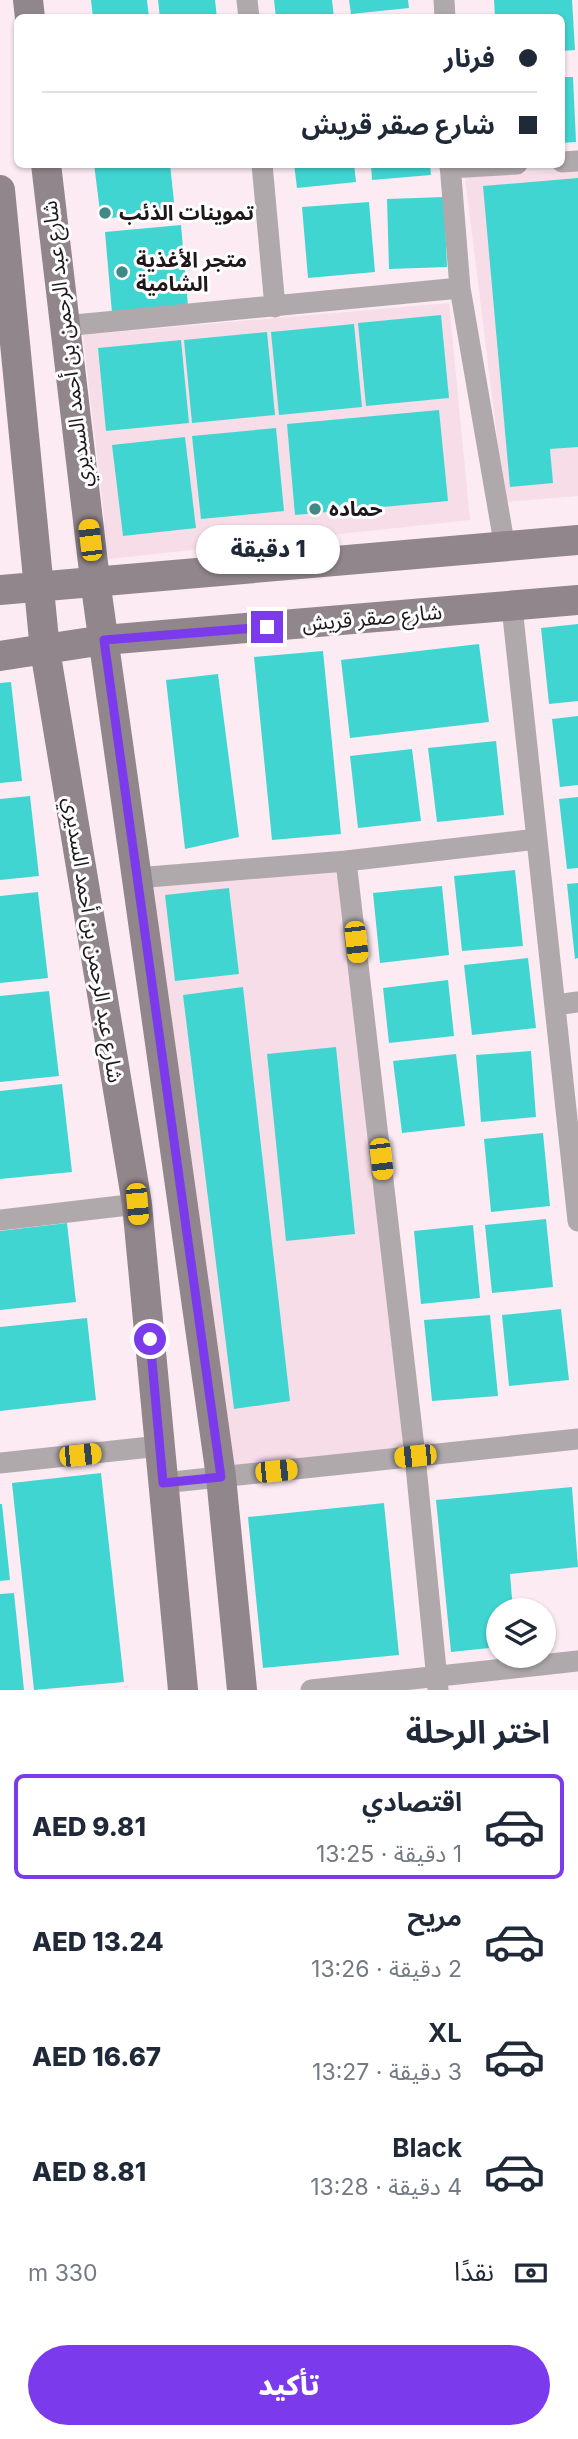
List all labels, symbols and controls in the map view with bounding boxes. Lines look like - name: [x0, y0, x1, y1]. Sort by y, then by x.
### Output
- text: فرنار: [444, 42, 495, 73]
- text: شارع صقر قريش: [301, 109, 495, 140]
- street label: شارع عبد الرحمن بن أحمد السديري: [36, 199, 100, 489]
- place label: تموينات الذئب: [119, 200, 254, 225]
- marker: تموينات الذئب: [97, 205, 113, 221]
- place label: متجر الأغذية الشامية: [136, 247, 247, 296]
- marker: متجر الأغذية الشامية: [114, 264, 130, 280]
- place label: حماده: [329, 496, 383, 521]
- marker: حماده: [307, 501, 323, 517]
- car: [78, 518, 103, 562]
- callout: 1 دقيقة: [195, 526, 339, 574]
- text: 1 دقيقة: [230, 535, 306, 563]
- street label: شارع صقر قريش: [301, 599, 443, 639]
- route end: [251, 611, 283, 643]
- street label: شارع عبد الرحمن بن أحمد السديري: [55, 795, 128, 1085]
- car: [344, 920, 369, 964]
- car: [369, 1137, 394, 1181]
- car: [125, 1182, 150, 1226]
- route start: [134, 1323, 166, 1355]
- car: [59, 1442, 102, 1468]
- car: [394, 1443, 437, 1469]
- car: [255, 1458, 298, 1484]
- map controls: [486, 1598, 556, 1668]
- button: layers: [486, 1598, 556, 1668]
- text: اختر الرحلة: [406, 1712, 550, 1751]
- text: اقتصادي: [362, 1786, 462, 1817]
- icon: car: [483, 1795, 546, 1858]
- text: AED 9.81: [32, 1811, 146, 1842]
- text: 1 دقيقة · 13:25: [316, 1840, 462, 1868]
- text: مريح: [407, 1901, 462, 1932]
- icon: car: [483, 1910, 546, 1973]
- text: AED 13.24: [32, 1926, 164, 1957]
- text: 2 دقيقة · 13:26: [311, 1955, 462, 1983]
- text: XL: [428, 2017, 462, 2048]
- icon: car: [483, 2025, 546, 2088]
- text: AED 16.67: [32, 2041, 161, 2072]
- text: 3 دقيقة · 13:27: [312, 2058, 462, 2086]
- text: Black: [392, 2132, 462, 2163]
- icon: car: [483, 2140, 546, 2203]
- text: AED 8.81: [32, 2156, 146, 2187]
- text: 4 دقيقة · 13:28: [310, 2173, 462, 2201]
- icon: cash: [512, 2254, 550, 2292]
- text: نقدًا: [454, 2256, 494, 2287]
- text: 330 m: [28, 2259, 98, 2287]
- button: تأكيد: [28, 2345, 550, 2425]

